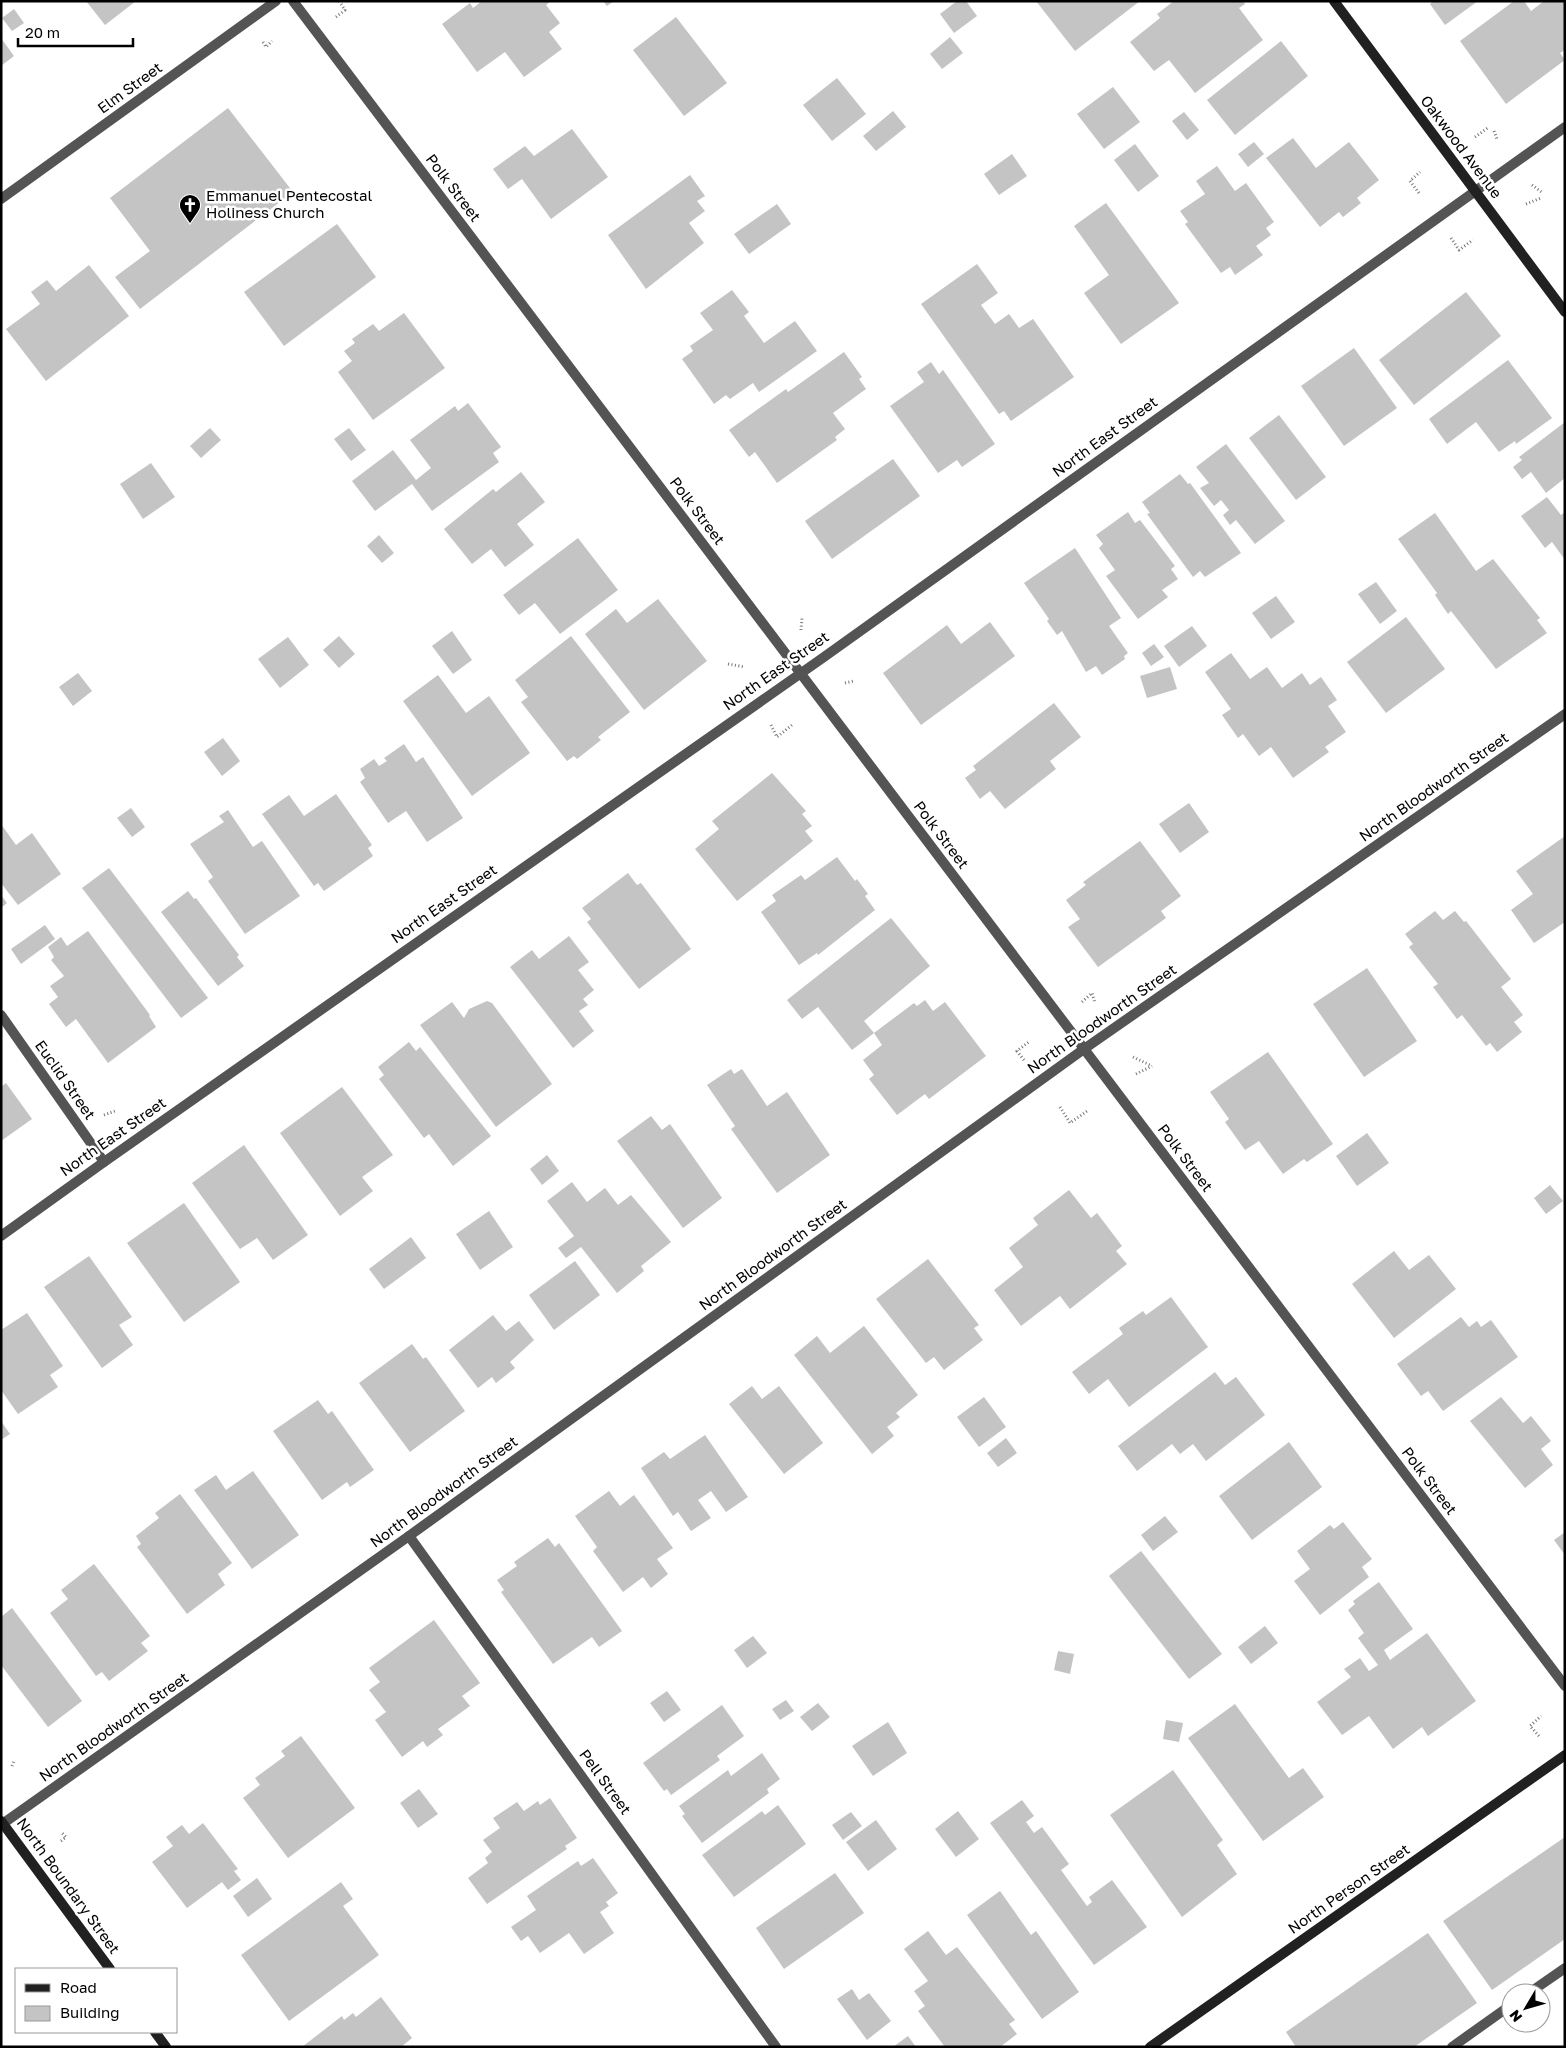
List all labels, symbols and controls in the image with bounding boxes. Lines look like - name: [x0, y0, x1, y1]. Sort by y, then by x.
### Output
- scale bar: [18, 15, 132, 47]
- text: 20 m: [25, 23, 60, 41]
- street label: Elm Street: [94, 58, 165, 117]
- street label: Oakwood Avenue: [1417, 91, 1507, 202]
- street label: Polk Street: [423, 150, 485, 225]
- place label: Emmanuel Pentecostal Holiness Church: [206, 186, 372, 221]
- church icon: Emmanuel Pentecostal Holiness Church: [178, 193, 202, 224]
- street label: North East Street: [1049, 392, 1160, 480]
- street label: Polk Street: [667, 473, 729, 548]
- street label: North East Street: [719, 627, 832, 713]
- street label: North Bloodworth Street: [1355, 728, 1511, 845]
- street label: Polk Street: [911, 797, 973, 872]
- street label: North East Street: [387, 860, 500, 946]
- street label: North Bloodworth Street: [1023, 960, 1179, 1077]
- street label: Euclid Street: [32, 1036, 100, 1123]
- street label: North East Street: [56, 1093, 169, 1179]
- street label: Polk Street: [1155, 1120, 1217, 1195]
- street label: North Bloodworth Street: [695, 1195, 850, 1314]
- street label: North Bloodworth Street: [366, 1432, 521, 1551]
- street label: Polk Street: [1399, 1443, 1461, 1518]
- street label: North Bloodworth Street: [35, 1668, 191, 1785]
- street label: Pell Street: [576, 1745, 635, 1818]
- street label: North Boundary Street: [13, 1814, 124, 1957]
- street label: North Person Street: [1284, 1839, 1413, 1937]
- legend: [15, 1968, 178, 2033]
- text: Road: [60, 1978, 97, 1996]
- north arrow: [1501, 1983, 1551, 2033]
- text: Building: [60, 2003, 120, 2021]
- text: N: [1505, 2007, 1525, 2026]

